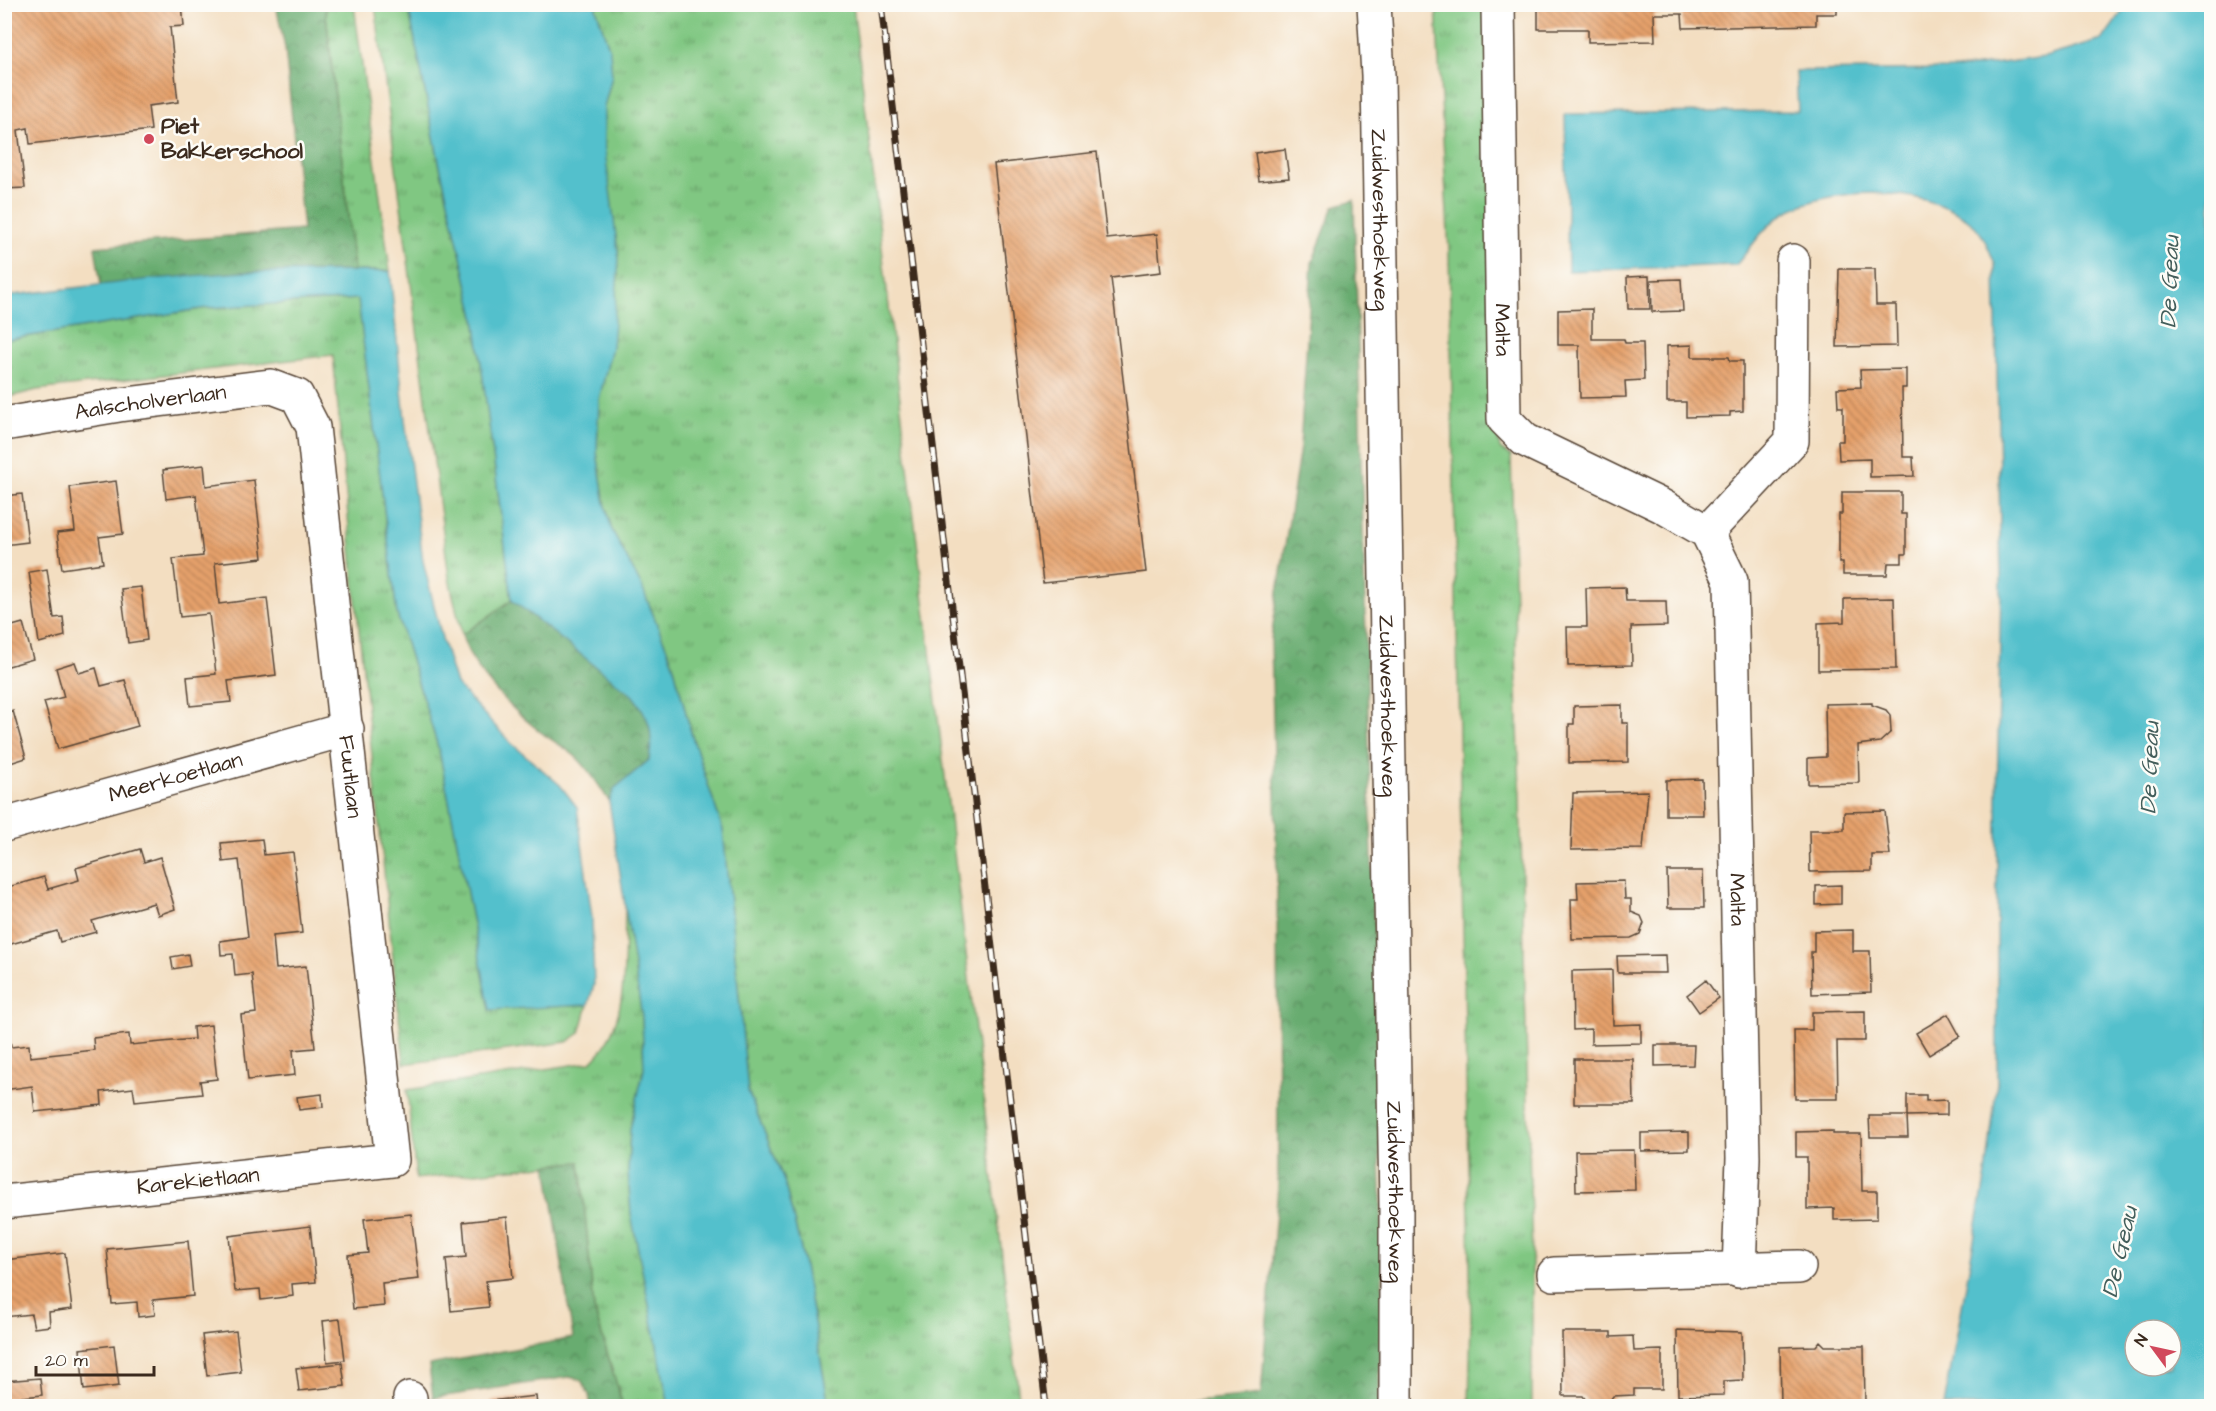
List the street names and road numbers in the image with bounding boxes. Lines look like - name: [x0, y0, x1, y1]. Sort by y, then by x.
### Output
- street label: Zuidwesthoekweg: [1363, 128, 1397, 311]
- street label: Malta: [1487, 303, 1519, 357]
- street label: Aalscholverlaan: [72, 376, 228, 428]
- street label: Zuidwesthoekweg: [1371, 614, 1405, 797]
- street label: Fuutlaan: [331, 733, 371, 820]
- street label: Meerkoetlaan: [105, 744, 246, 811]
- street label: Malta: [1722, 873, 1754, 926]
- street label: Zuidwesthoekweg: [1379, 1100, 1412, 1283]
- street label: Karekietlaan: [135, 1159, 261, 1203]

